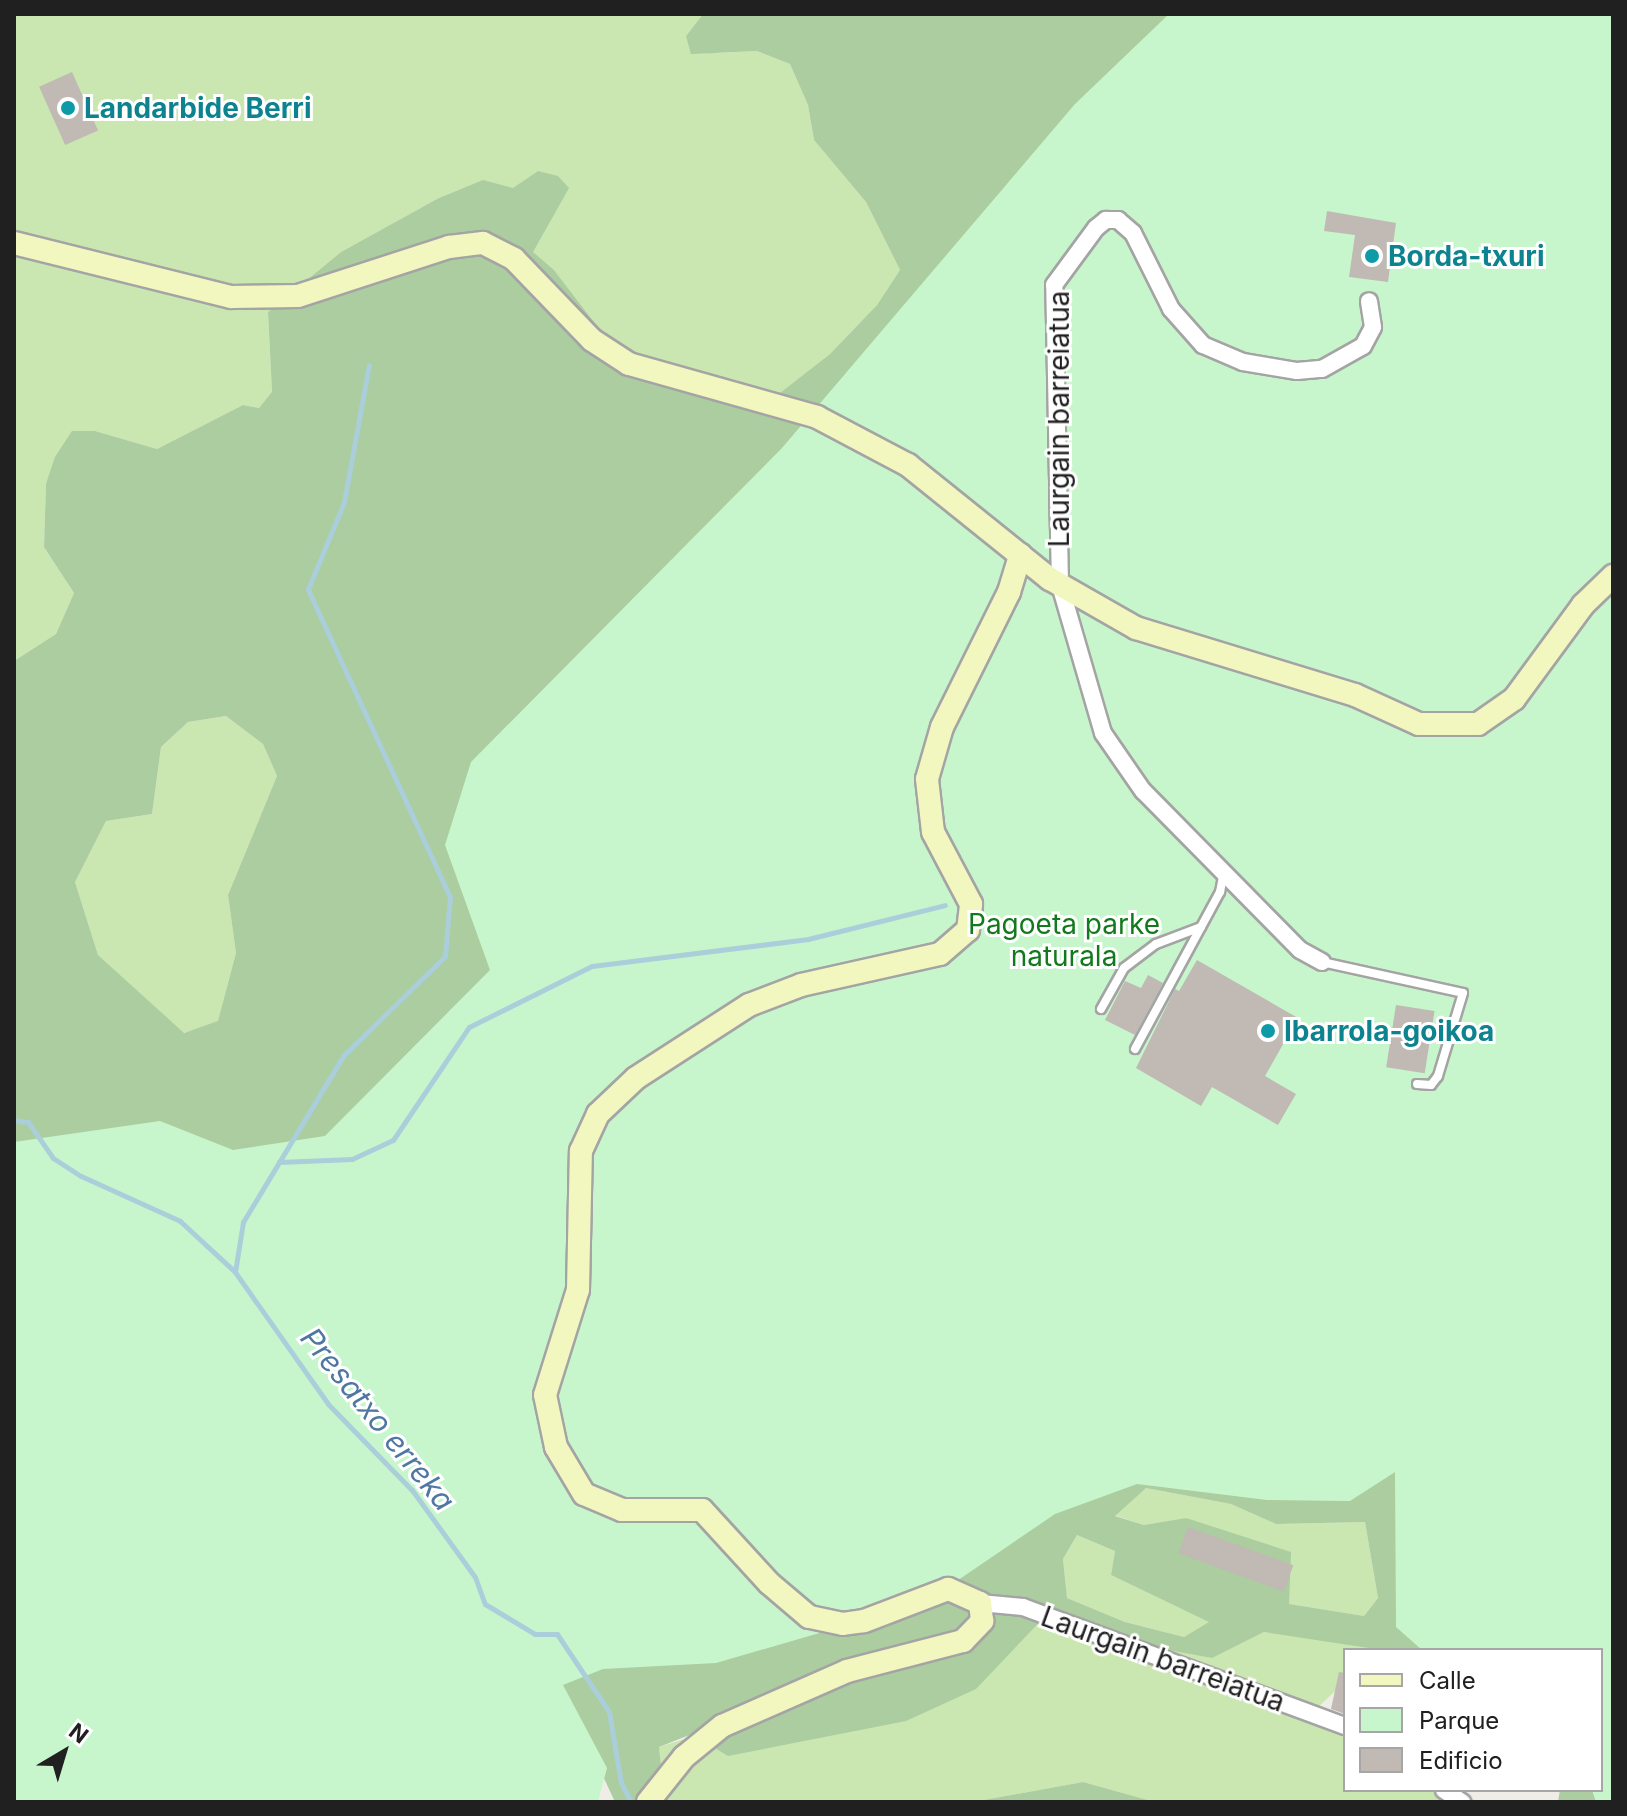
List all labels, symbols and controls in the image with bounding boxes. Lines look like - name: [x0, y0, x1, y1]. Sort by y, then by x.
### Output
- place label: Landarbide Berri: [84, 91, 311, 125]
- marker: Landarbide Berri: [59, 99, 77, 117]
- place label: Borda-txuri: [1388, 239, 1545, 273]
- marker: Borda-txuri: [1363, 247, 1381, 265]
- street label: Laurgain barreiatua: [1042, 291, 1076, 547]
- park label: Pagoeta parke naturala: [968, 907, 1160, 973]
- place label: Ibarrola-goikoa: [1284, 1014, 1494, 1048]
- marker: Ibarrola-goikoa: [1259, 1022, 1277, 1040]
- water label: Presatxo erreka: [293, 1320, 463, 1518]
- street label: Laurgain barreiatua: [1037, 1599, 1289, 1719]
- legend: [1343, 1648, 1603, 1792]
- text: Calle: [1419, 1666, 1476, 1695]
- text: Parque: [1419, 1706, 1499, 1735]
- north arrow: [24, 1712, 104, 1792]
- text: N: [64, 1718, 93, 1748]
- text: Edificio: [1419, 1746, 1503, 1775]

